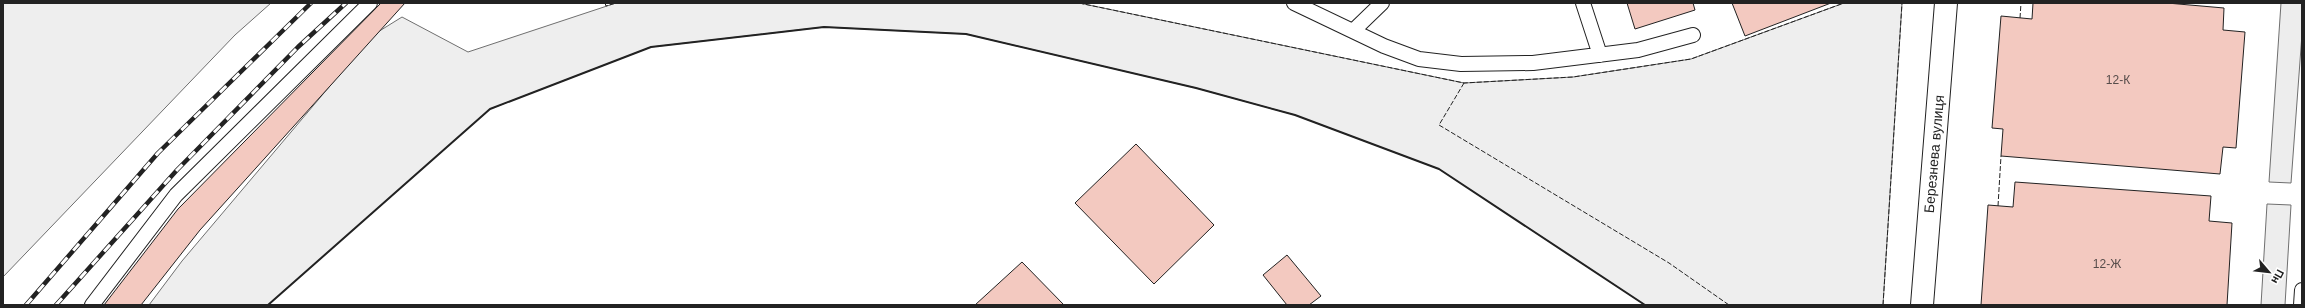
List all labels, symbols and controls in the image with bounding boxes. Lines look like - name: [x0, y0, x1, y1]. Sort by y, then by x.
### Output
- house number: 12-К: [2106, 73, 2130, 87]
- street label: Березнева вулиця: [1921, 94, 1947, 214]
- north arrow: [2249, 252, 2289, 292]
- house number: 12-Ж: [2093, 257, 2121, 271]
- text: Пн: [2269, 267, 2287, 286]

